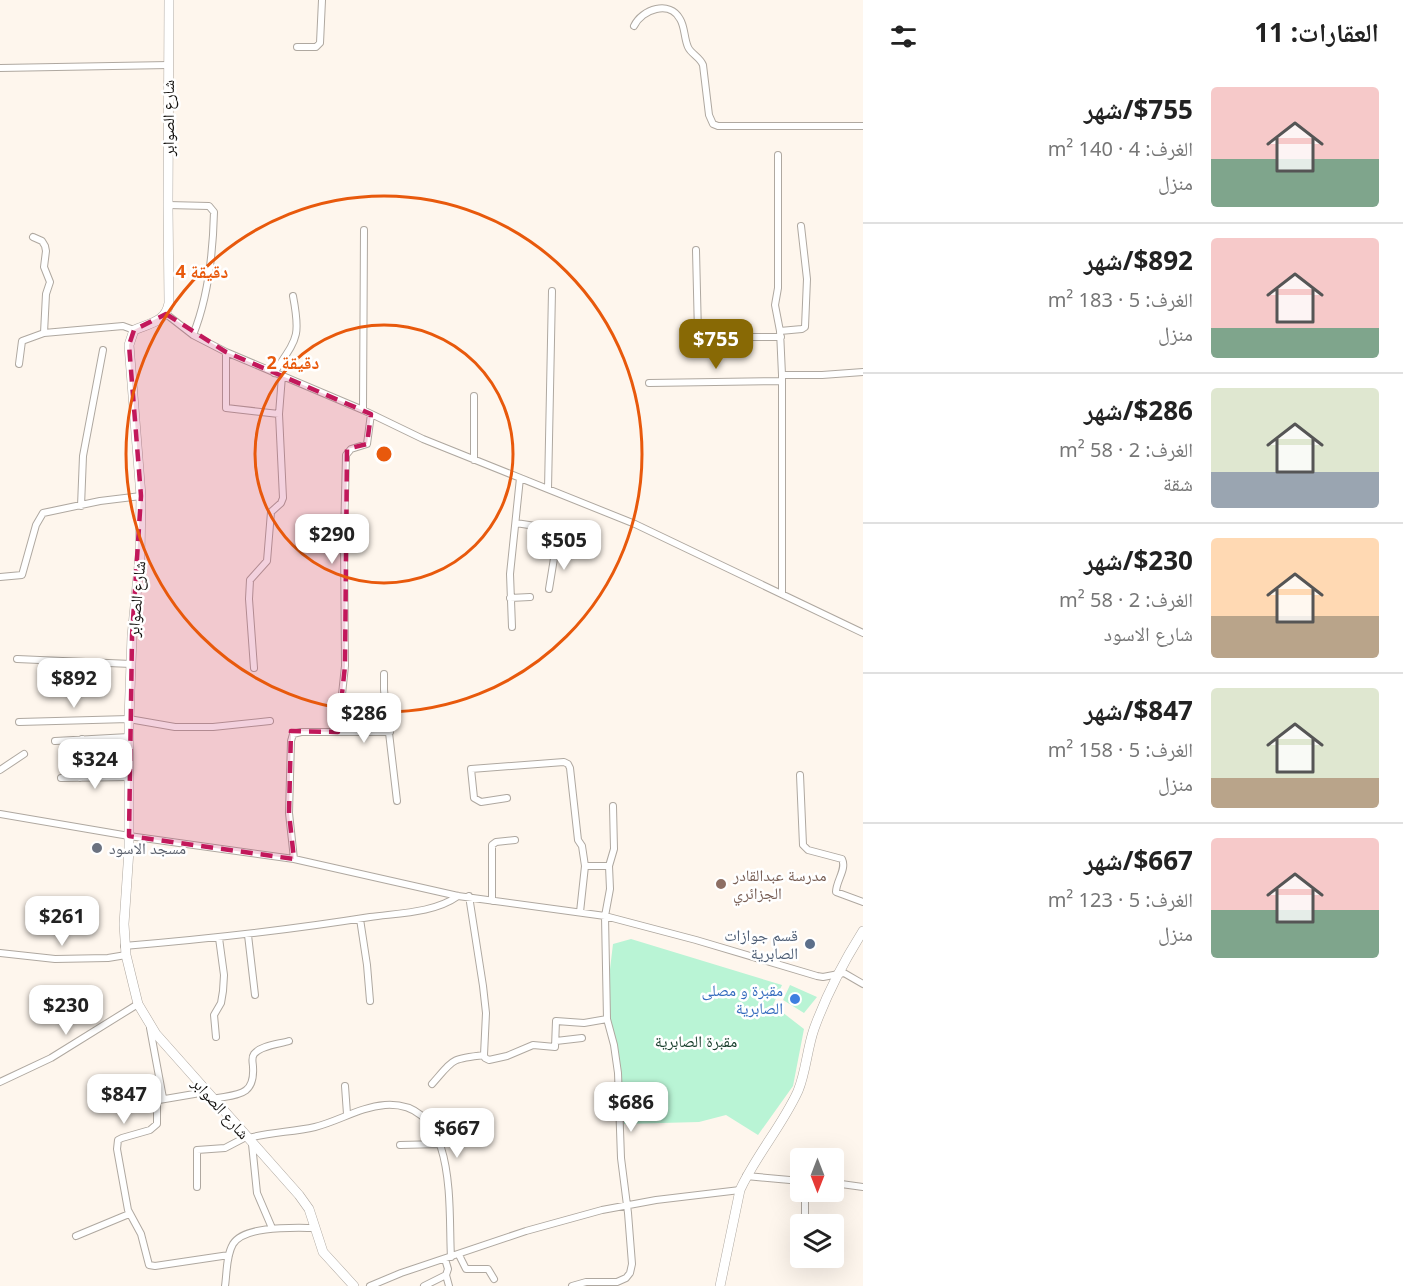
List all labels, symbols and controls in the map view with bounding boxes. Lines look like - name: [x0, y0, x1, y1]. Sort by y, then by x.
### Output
- text: العقارات: 11: [1254, 14, 1379, 50]
- icon: filters: [887, 20, 920, 53]
- street label: شارع الصوابر: [157, 80, 179, 157]
- text: $755/شهر: [1084, 91, 1193, 127]
- icon: home: [1259, 111, 1331, 183]
- text: الغرف: 4 · 140 m²: [1048, 135, 1193, 162]
- text: منزل: [1158, 169, 1193, 196]
- text: $892/شهر: [1084, 242, 1193, 278]
- text: 4 دقيقة: [176, 259, 229, 283]
- icon: home: [1259, 262, 1331, 334]
- text: الغرف: 5 · 183 m²: [1048, 286, 1193, 313]
- pin: $755: [680, 319, 752, 370]
- text: منزل: [1158, 320, 1193, 347]
- text: $755: [693, 325, 739, 352]
- text: 2 دقيقة: [267, 350, 320, 374]
- text: $286/شهر: [1084, 392, 1193, 428]
- icon: home: [1259, 412, 1331, 484]
- text: الغرف: 2 · 58 m²: [1059, 436, 1193, 463]
- centre of rings: [374, 444, 394, 464]
- text: شقة: [1163, 470, 1193, 497]
- pin: $290: [296, 514, 368, 565]
- text: $290: [309, 520, 355, 547]
- pin: $505: [528, 520, 600, 571]
- text: $505: [541, 526, 587, 553]
- text: $230/شهر: [1084, 542, 1193, 578]
- street label: شارع الصوابر: [122, 560, 150, 639]
- icon: home: [1259, 562, 1331, 634]
- text: الغرف: 2 · 58 m²: [1059, 586, 1193, 613]
- text: شارع الاسود: [1104, 620, 1193, 647]
- pin: $892: [38, 658, 110, 709]
- text: $892: [51, 664, 97, 691]
- text: $847/شهر: [1084, 692, 1193, 728]
- pin: $286: [328, 693, 400, 744]
- text: $286: [341, 699, 387, 726]
- icon: home: [1259, 712, 1331, 784]
- text: الغرف: 5 · 158 m²: [1048, 736, 1193, 763]
- pin: $324: [59, 739, 131, 790]
- text: $324: [72, 745, 118, 772]
- text: منزل: [1158, 770, 1193, 797]
- place label: مسجد الاسود: [109, 837, 186, 859]
- marker: مسجد الاسود: [90, 841, 104, 855]
- text: $667/شهر: [1084, 842, 1193, 878]
- icon: home: [1259, 862, 1331, 934]
- place label: مدرسة عبدالقادر الجزائري: [732, 864, 827, 906]
- marker: مدرسة عبدالقادر الجزائري: [714, 877, 728, 891]
- text: الغرف: 5 · 123 m²: [1048, 886, 1193, 913]
- pin: $261: [26, 896, 98, 947]
- text: $261: [39, 902, 85, 929]
- text: منزل: [1158, 920, 1193, 947]
- place label: قسم جوازات الصابرية: [724, 924, 798, 964]
- marker: قسم جوازات الصابرية: [803, 937, 817, 951]
- place label: مقبرة و مصلى الصابرية: [701, 979, 783, 1019]
- pin: $230: [30, 985, 102, 1036]
- text: $230: [43, 991, 89, 1018]
- marker: مقبرة و مصلى الصابرية: [788, 992, 802, 1006]
- park label: مقبرة الصابرية: [655, 1030, 737, 1052]
- street label: شارع الصوابر: [187, 1072, 255, 1144]
- pin: $847: [88, 1074, 160, 1125]
- text: $847: [101, 1080, 147, 1107]
- pin: $686: [595, 1082, 667, 1133]
- text: $686: [608, 1088, 654, 1115]
- pin: $667: [421, 1108, 493, 1159]
- text: $667: [434, 1114, 480, 1141]
- north arrow: [790, 1148, 844, 1202]
- map controls: [790, 1148, 844, 1268]
- button: layers: [790, 1214, 844, 1268]

